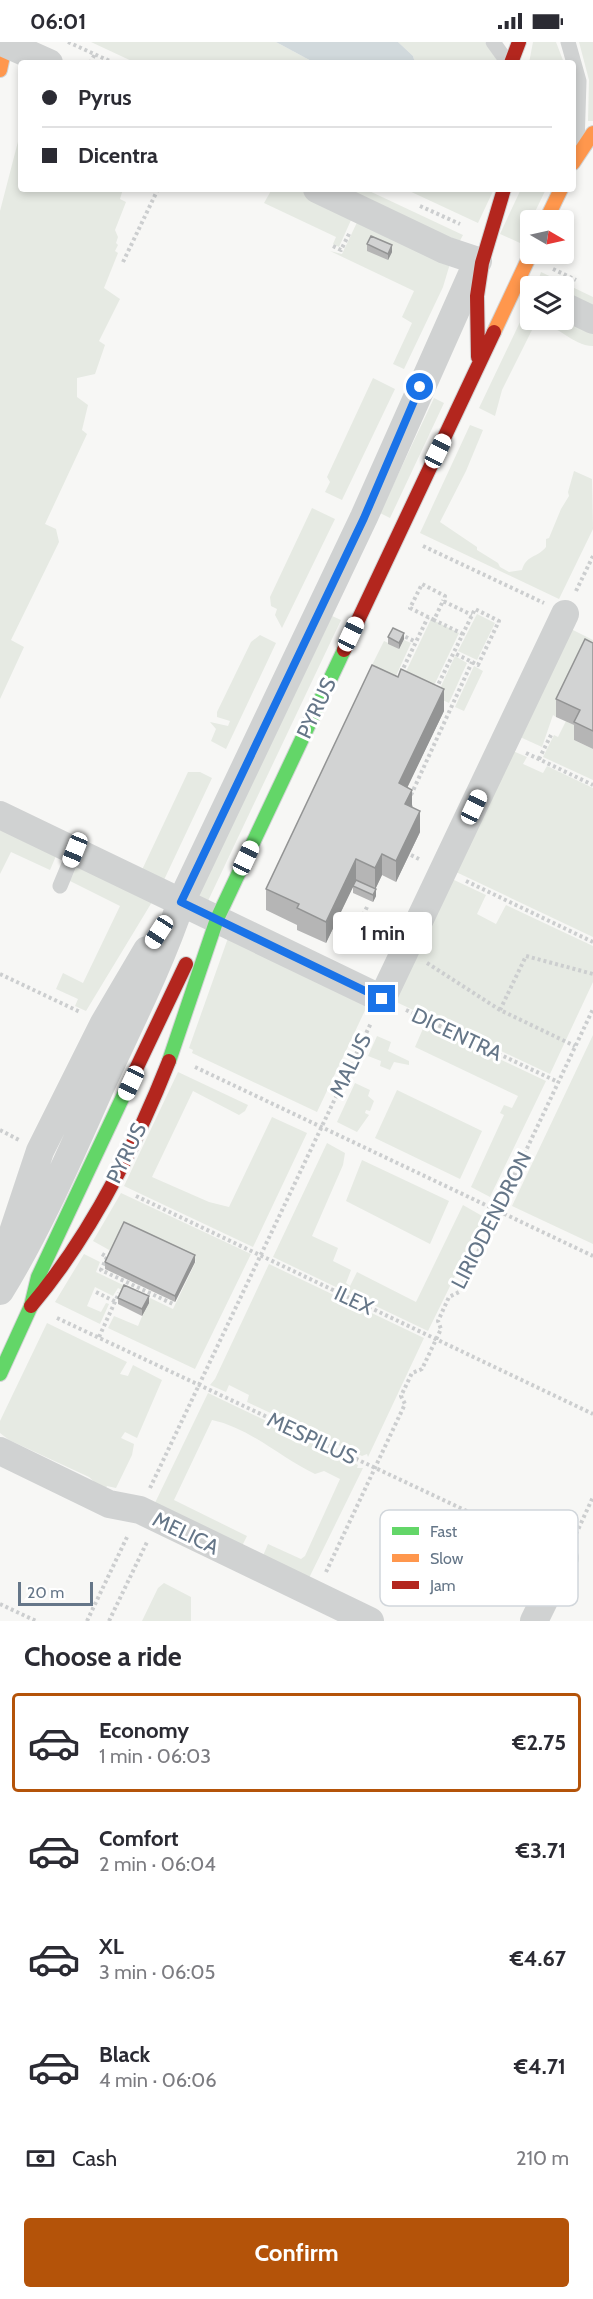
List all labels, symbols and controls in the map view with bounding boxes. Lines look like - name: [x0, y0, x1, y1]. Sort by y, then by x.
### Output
- text: 06:01: [30, 8, 86, 35]
- text: Pyrus: [78, 84, 132, 111]
- text: Dicentra: [78, 142, 158, 169]
- north arrow: [520, 210, 574, 264]
- map controls: [520, 210, 574, 330]
- button: layers: [520, 276, 574, 330]
- route start: [406, 373, 433, 400]
- car: [422, 431, 454, 471]
- car: [335, 614, 367, 654]
- street label: PYRUS: [291, 674, 341, 742]
- car: [458, 787, 490, 827]
- car: [60, 830, 90, 870]
- car: [230, 838, 262, 878]
- car: [142, 912, 176, 952]
- callout: 1 min: [332, 912, 431, 954]
- text: 1 min: [360, 921, 405, 945]
- route end: [368, 985, 395, 1012]
- street label: DICENTRA: [408, 1002, 506, 1066]
- street label: MALUS: [324, 1029, 376, 1101]
- car: [115, 1063, 147, 1103]
- street label: PYRUS: [101, 1119, 151, 1187]
- street label: LIRIODENDRON: [446, 1147, 536, 1293]
- street label: ILEX: [331, 1280, 378, 1320]
- street label: MESPILUS: [263, 1406, 361, 1470]
- street label: MELICA: [149, 1506, 223, 1560]
- legend: [380, 1510, 578, 1606]
- text: Fast: [430, 1522, 458, 1541]
- text: Slow: [430, 1549, 464, 1568]
- text: Jam: [429, 1576, 456, 1595]
- scale bar: [18, 1579, 93, 1606]
- text: 20 m: [27, 1583, 64, 1602]
- text: Choose a ride: [24, 1640, 182, 1673]
- icon: car: [27, 1716, 81, 1770]
- text: Economy: [99, 1717, 189, 1744]
- text: €2.75: [512, 1729, 566, 1756]
- text: 1 min · 06:03: [99, 1744, 211, 1768]
- icon: car: [27, 1824, 81, 1878]
- text: Comfort: [99, 1825, 178, 1852]
- text: €3.71: [516, 1837, 566, 1864]
- text: 2 min · 06:04: [99, 1852, 216, 1876]
- icon: car: [27, 1932, 81, 1986]
- text: XL: [99, 1933, 124, 1960]
- text: €4.67: [510, 1945, 566, 1972]
- text: 3 min · 06:05: [99, 1960, 215, 1984]
- icon: car: [27, 2040, 81, 2094]
- text: Black: [99, 2041, 150, 2068]
- text: €4.71: [514, 2053, 566, 2080]
- text: 4 min · 06:06: [99, 2068, 217, 2092]
- icon: cash: [24, 2142, 57, 2175]
- text: Cash: [72, 2145, 117, 2172]
- text: 210 m: [516, 2146, 569, 2170]
- button: Confirm: [24, 2218, 569, 2287]

